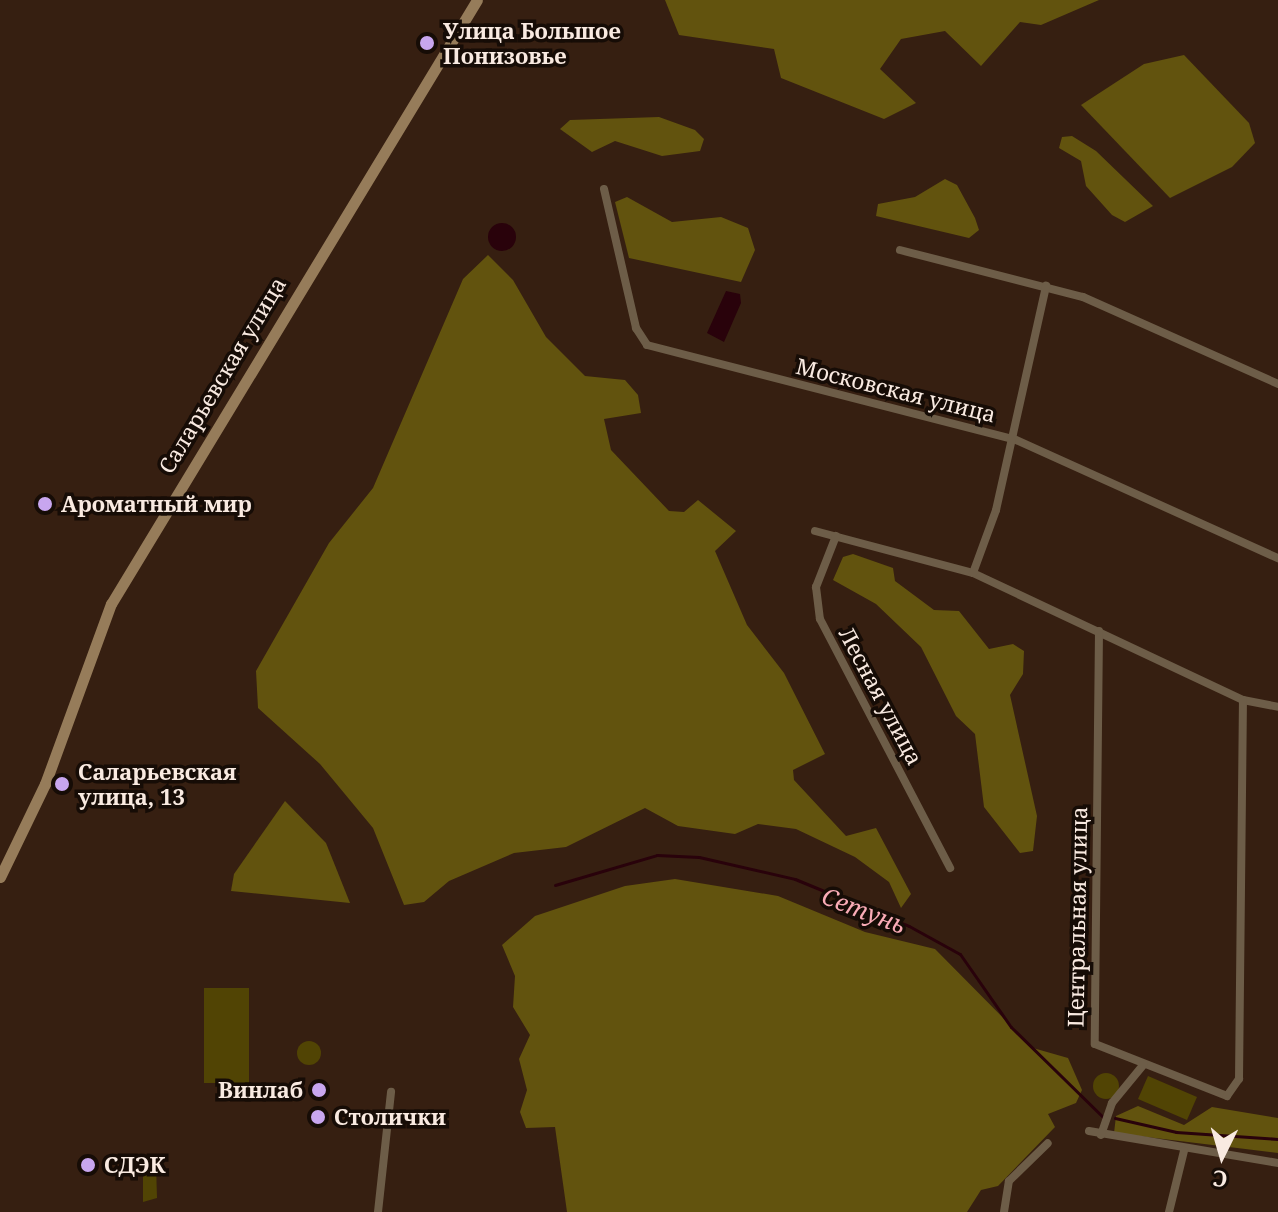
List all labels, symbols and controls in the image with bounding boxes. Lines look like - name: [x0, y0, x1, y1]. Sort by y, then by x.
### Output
- place label: Улица Большое Понизовье: [443, 17, 621, 68]
- marker: Улица Большое Понизовье: [418, 34, 436, 52]
- street label: Саларьевская улица: [153, 272, 291, 478]
- street label: Московская улица: [793, 352, 999, 428]
- place label: Ароматный мир: [61, 491, 252, 517]
- marker: Ароматный мир: [36, 495, 54, 513]
- street label: Лесная улица: [834, 623, 928, 769]
- place label: Саларьевская улица, 13: [78, 758, 236, 810]
- marker: Саларьевская улица, 13: [53, 775, 71, 793]
- street label: Центральная улица: [1062, 806, 1092, 1028]
- water label: Сетунь: [818, 881, 910, 939]
- place label: Винлаб: [218, 1077, 303, 1103]
- marker: Винлаб: [310, 1081, 328, 1099]
- place label: Столички: [334, 1104, 446, 1130]
- marker: Столички: [309, 1108, 327, 1126]
- north arrow: [1182, 1116, 1262, 1196]
- place label: СДЭК: [104, 1152, 166, 1178]
- marker: СДЭК: [79, 1156, 97, 1174]
- text: С: [1211, 1164, 1228, 1195]

